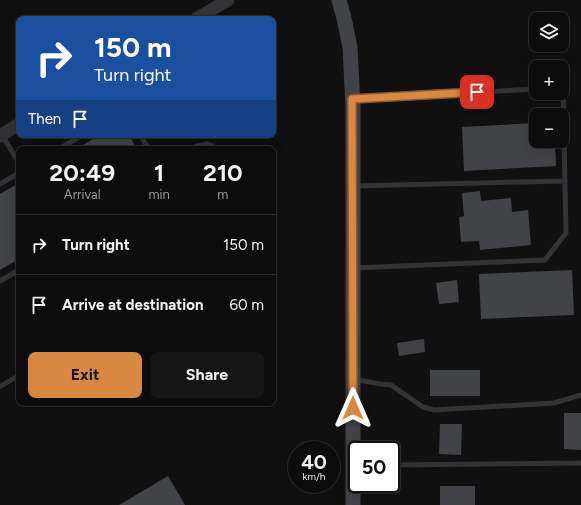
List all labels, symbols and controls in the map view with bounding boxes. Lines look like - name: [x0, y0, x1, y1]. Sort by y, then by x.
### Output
- map controls: [529, 12, 569, 148]
- button: layers: [529, 12, 569, 52]
- text: 150 m: [94, 30, 171, 64]
- icon: right: [28, 32, 80, 84]
- button: +: [529, 60, 569, 100]
- text: Turn right: [94, 64, 171, 86]
- pin: [460, 75, 494, 109]
- icon: arrive: [466, 81, 488, 103]
- icon: arrive: [69, 108, 91, 130]
- button: −: [529, 108, 569, 148]
- text: Then: [28, 110, 61, 128]
- text: 20:49: [49, 158, 115, 187]
- text: 1: [154, 158, 164, 187]
- text: 210: [203, 158, 243, 187]
- text: Arrival: [64, 187, 101, 202]
- text: min: [148, 187, 170, 202]
- text: m: [217, 187, 228, 202]
- icon: right: [28, 234, 50, 256]
- text: Turn right: [62, 236, 130, 254]
- text: 150 m: [223, 236, 264, 254]
- icon: arrive: [28, 294, 50, 316]
- text: Arrive at destination: [62, 296, 203, 314]
- text: 60 m: [229, 296, 264, 314]
- button: Exit: [28, 352, 142, 398]
- button: Share: [150, 352, 264, 398]
- position arrow: [332, 387, 374, 429]
- speed limit sign: 50: [348, 441, 400, 493]
- text: 40: [301, 450, 327, 474]
- text: km/h: [303, 470, 325, 483]

